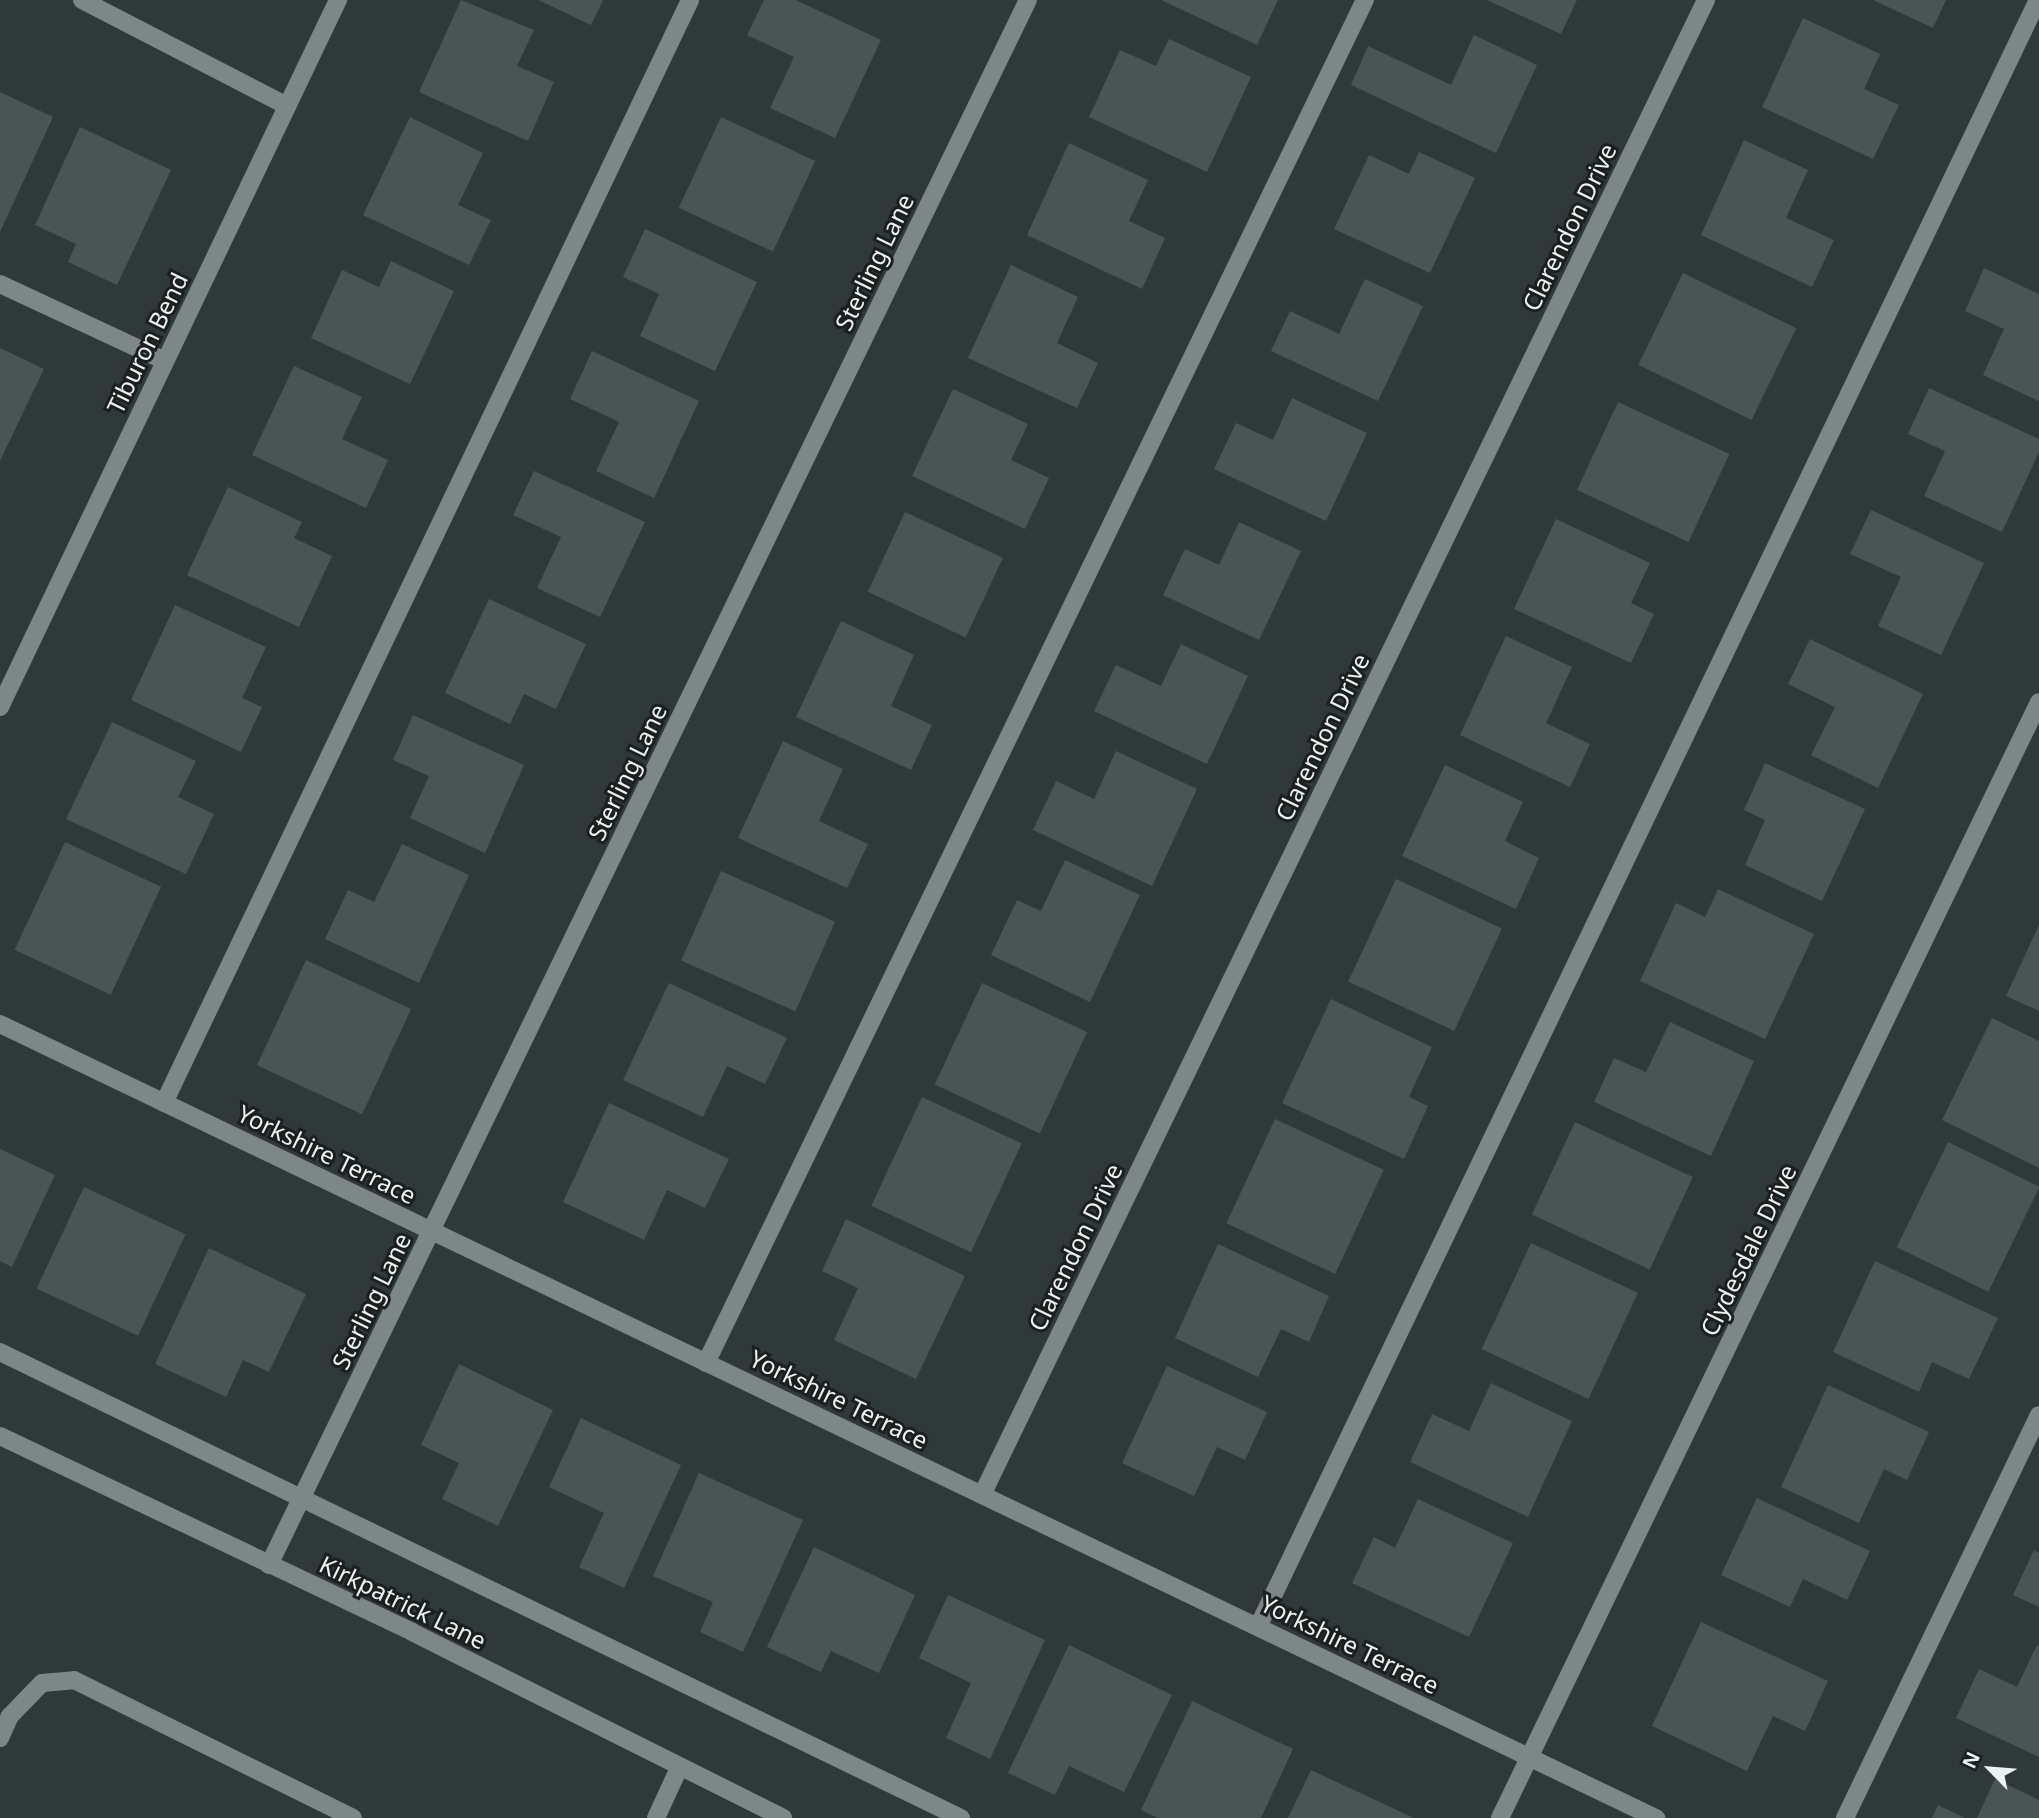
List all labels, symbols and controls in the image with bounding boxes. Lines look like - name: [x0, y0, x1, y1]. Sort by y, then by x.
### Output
- street label: Clarendon Drive: [1516, 139, 1622, 315]
- street label: Sterling Lane: [829, 189, 919, 335]
- street label: Tiburon Bend: [101, 268, 193, 418]
- street label: Clarendon Drive: [1269, 649, 1375, 825]
- street label: Sterling Lane: [582, 699, 672, 845]
- street label: Yorkshire Terrace: [233, 1098, 421, 1210]
- street label: Clarendon Drive: [1022, 1159, 1128, 1335]
- street label: Clydesdale Drive: [1694, 1160, 1802, 1340]
- street label: Sterling Lane: [326, 1228, 416, 1374]
- street label: Yorkshire Terrace: [745, 1343, 933, 1455]
- street label: Kirkpatrick Lane: [315, 1549, 491, 1655]
- street label: Yorkshire Terrace: [1256, 1588, 1444, 1700]
- north arrow: [1955, 1734, 2025, 1804]
- text: N: [1956, 1748, 1986, 1773]

